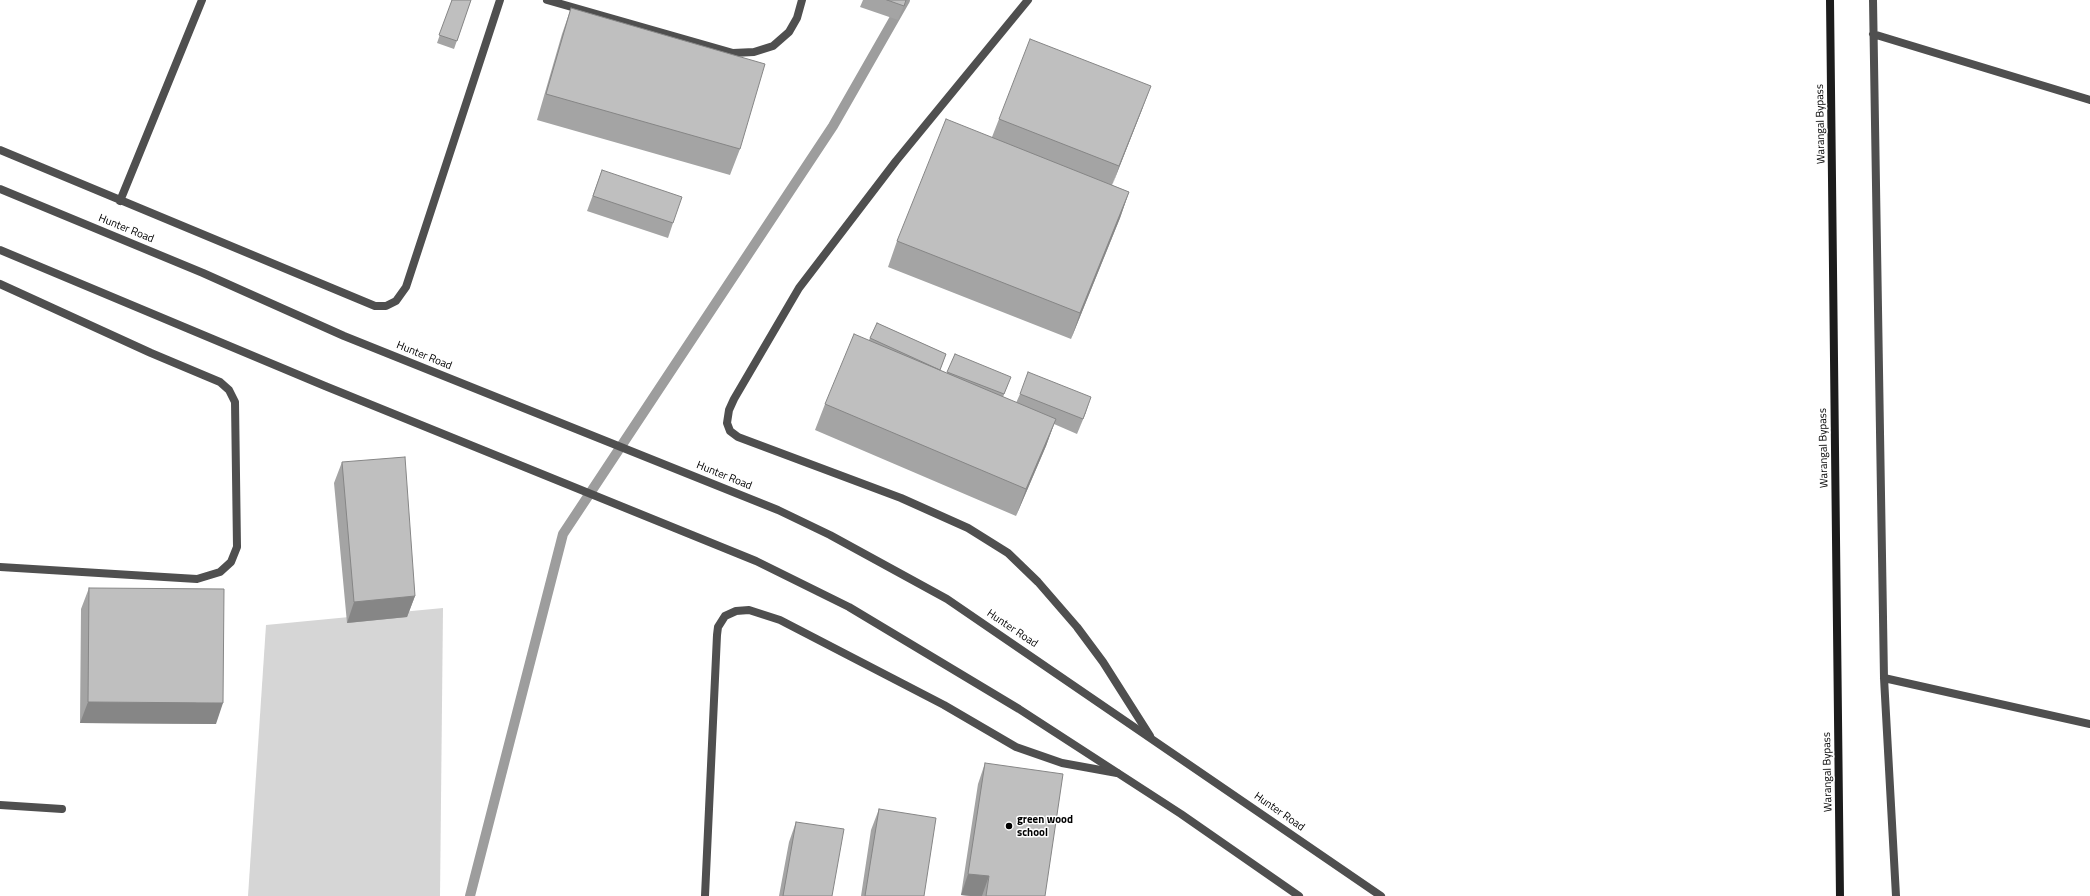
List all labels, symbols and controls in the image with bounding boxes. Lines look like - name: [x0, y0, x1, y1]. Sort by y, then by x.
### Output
- street label: Warangal Bypass: [1814, 84, 1828, 164]
- street label: Hunter Road: [96, 212, 156, 246]
- street label: Hunter Road: [394, 339, 454, 373]
- street label: Warangal Bypass: [1817, 408, 1831, 488]
- street label: Hunter Road: [694, 459, 754, 493]
- street label: Hunter Road: [984, 607, 1040, 651]
- street label: Warangal Bypass: [1821, 732, 1835, 812]
- street label: Hunter Road: [1251, 790, 1307, 834]
- place label: green wood school: [1017, 813, 1073, 839]
- marker: green wood school: [1004, 821, 1014, 831]

